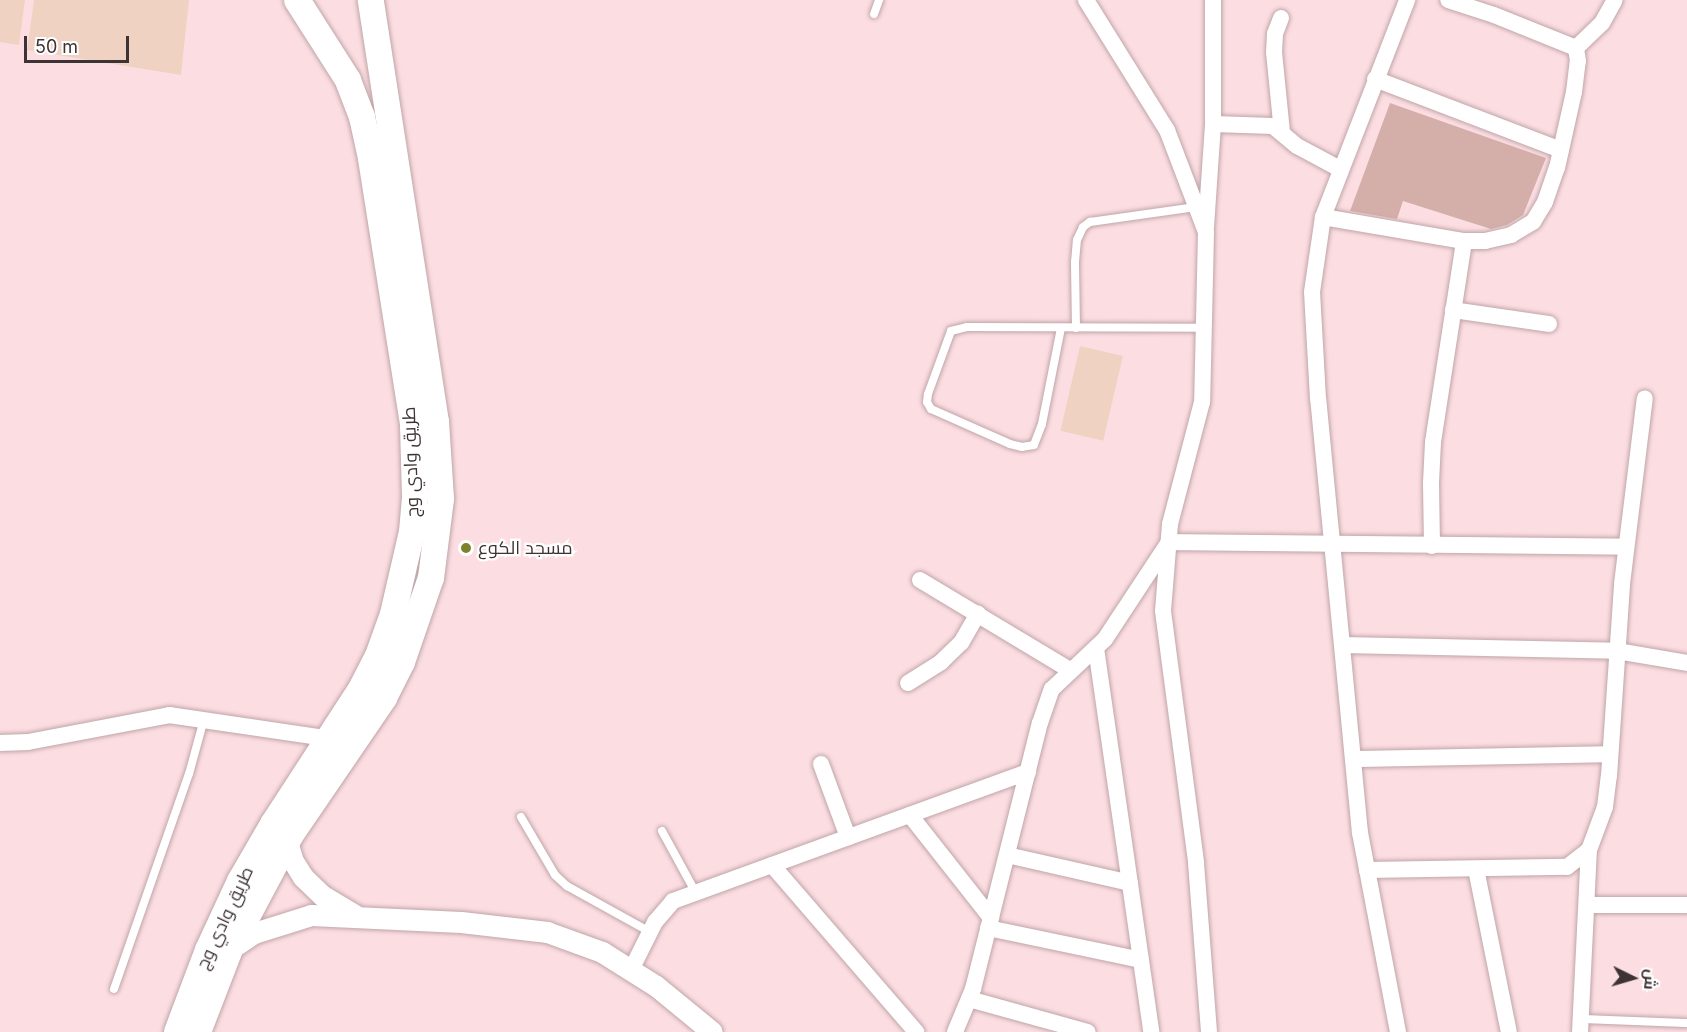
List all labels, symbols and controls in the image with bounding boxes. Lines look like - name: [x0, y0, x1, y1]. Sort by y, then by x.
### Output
- scale bar: [27, 24, 132, 62]
- text: 50 m: [35, 36, 78, 57]
- street label: طريق وادي وج: [398, 406, 424, 518]
- place label: مسجد الكوع: [478, 537, 573, 559]
- marker: مسجد الكوع: [459, 541, 473, 555]
- street label: طريق وادي وج: [192, 863, 258, 973]
- north arrow: [1603, 948, 1663, 1008]
- text: ش: [1640, 968, 1662, 991]

